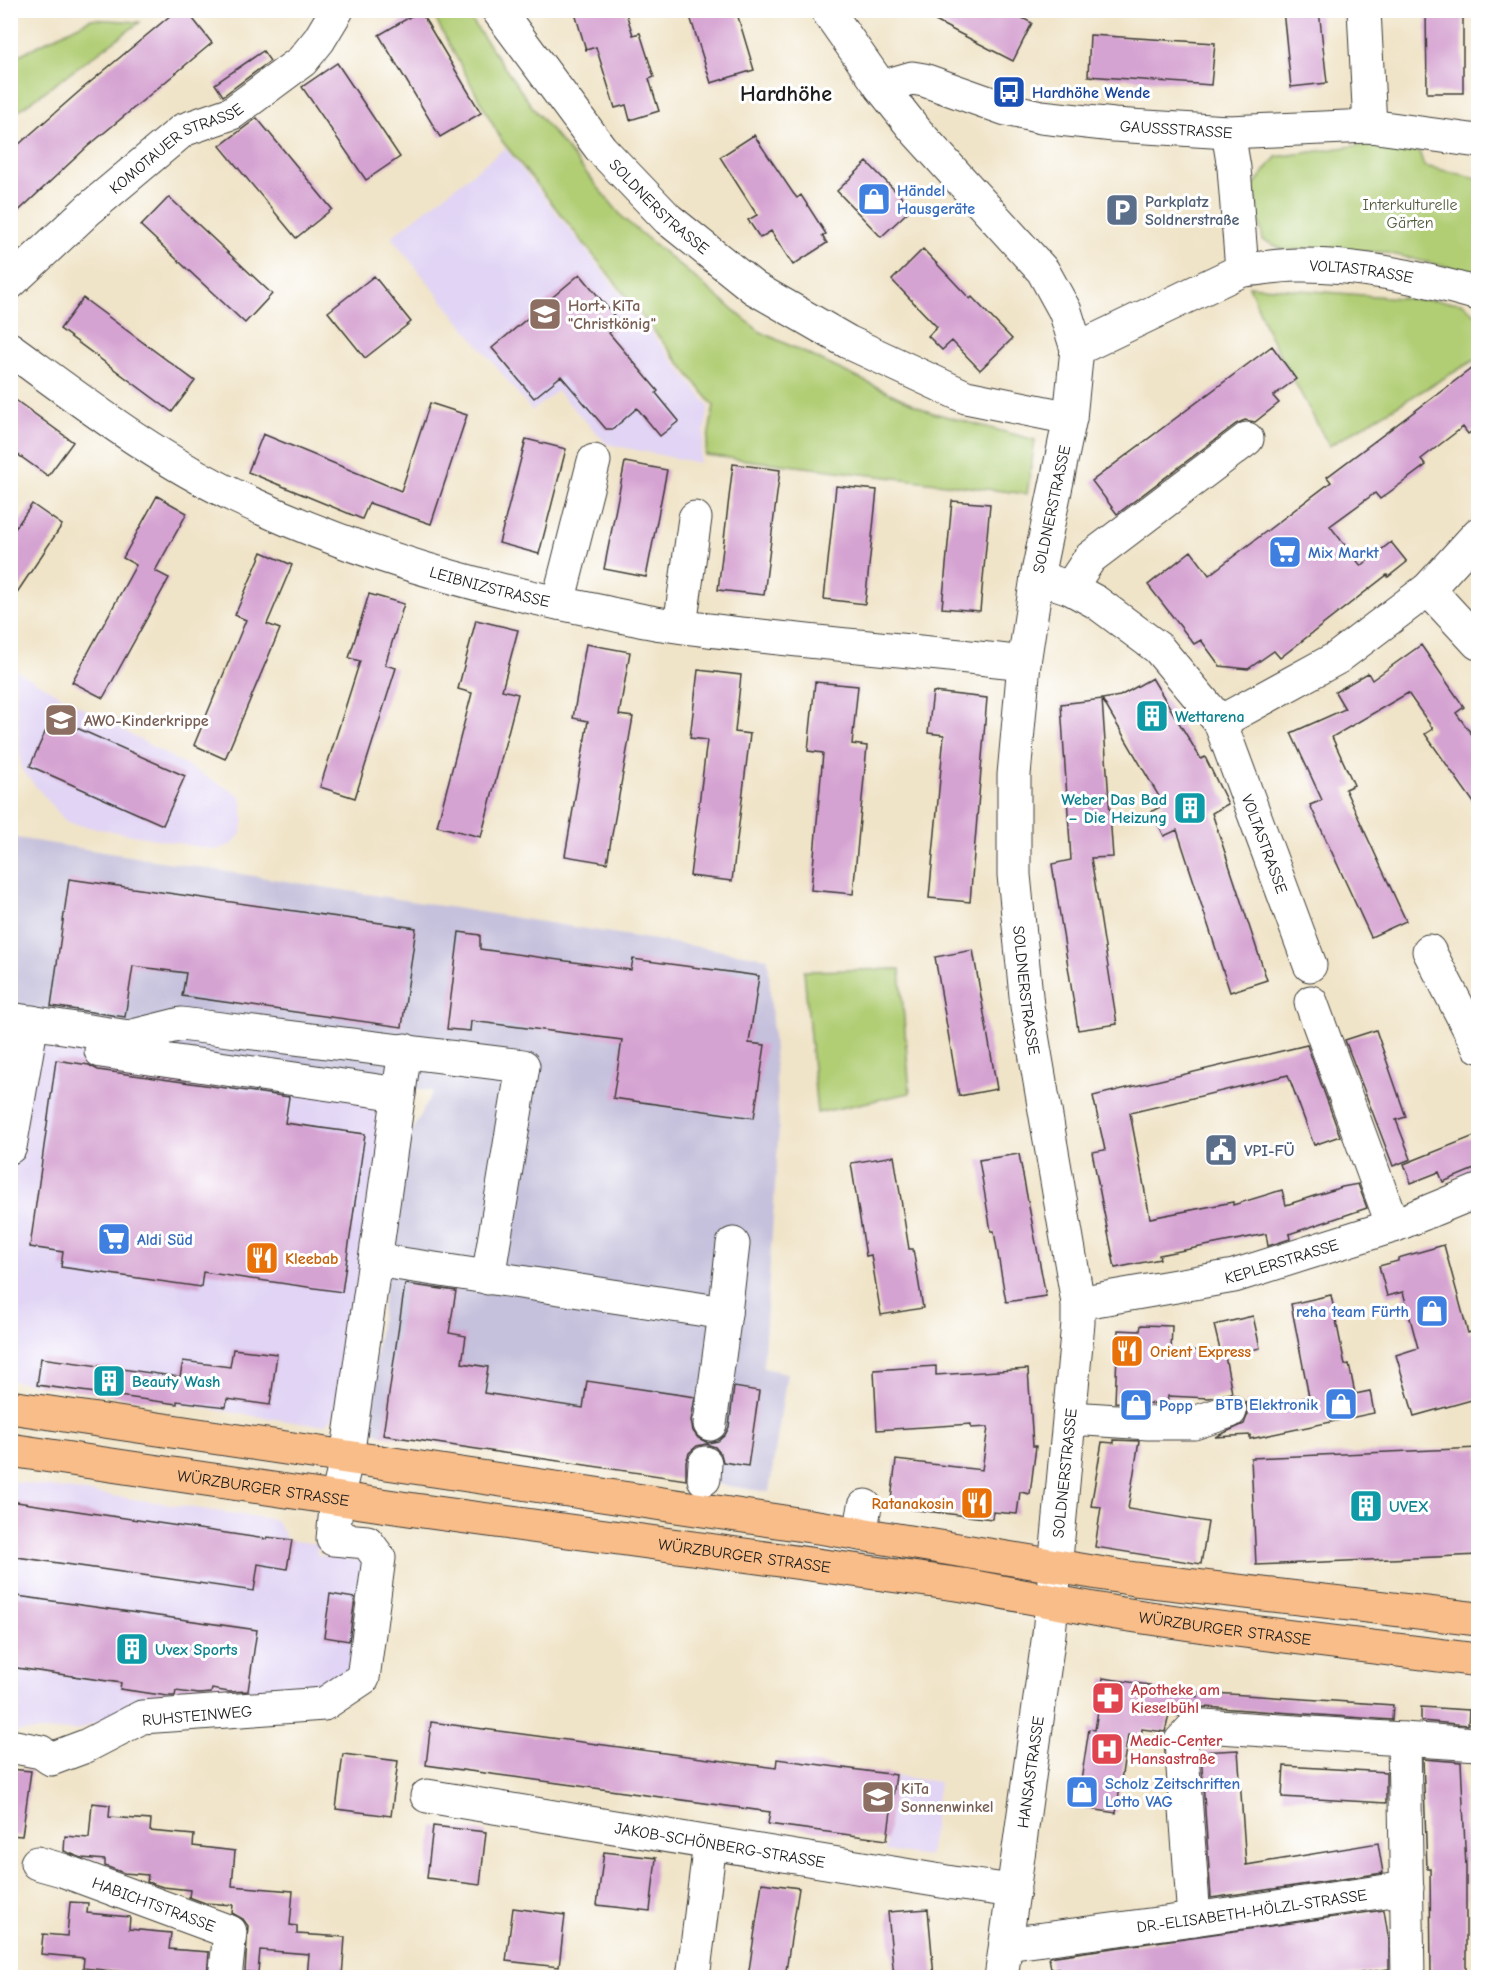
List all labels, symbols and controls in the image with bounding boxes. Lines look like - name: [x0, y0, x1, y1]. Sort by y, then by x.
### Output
- bus stop icon: Hardhöhe Wende: [991, 74, 1027, 110]
- district label: Hardhöhe: [740, 81, 832, 107]
- place label: Hardhöhe Wende: [1032, 84, 1150, 102]
- street label: KOMOTAUER STRASSE: [106, 100, 247, 198]
- street label: GAUSSSTRASSE: [1119, 117, 1233, 142]
- street label: SOLDNERSTRASSE: [605, 156, 712, 258]
- shop icon: Händel Hausgeräte: [856, 181, 892, 217]
- place label: Händel Hausgeräte: [897, 182, 975, 218]
- parking icon: Parkplatz Soldnerstraße: [1104, 192, 1140, 228]
- place label: Parkplatz Soldnerstraße: [1145, 193, 1240, 229]
- park label: Interkulturelle Gärten: [1363, 196, 1457, 232]
- street label: VOLTASTRASSE: [1309, 257, 1415, 287]
- school or university icon: Hort+ KiTa "Christkönig": [527, 296, 563, 332]
- place label: Hort+ KiTa "Christkönig": [568, 297, 656, 333]
- street label: SOLDNERSTRASSE: [1030, 443, 1074, 575]
- supermarket icon: Mix Markt: [1267, 534, 1303, 570]
- place label: Mix Markt: [1308, 544, 1380, 562]
- street label: LEIBNIZSTRASSE: [427, 563, 552, 611]
- building icon: Wettarena: [1134, 698, 1170, 734]
- school or university icon: AWO-Kinderkrippe: [43, 702, 79, 738]
- place label: Wettarena: [1175, 708, 1245, 726]
- place label: AWO-Kinderkrippe: [84, 712, 209, 730]
- building icon: Weber Das Bad – Die Heizung: [1172, 790, 1208, 826]
- place label: Weber Das Bad – Die Heizung: [1061, 791, 1167, 827]
- street label: VOLTASTRASSE: [1238, 792, 1291, 897]
- street label: SOLDNERSTRASSE: [1009, 925, 1043, 1057]
- public building icon: VPI-FÜ: [1203, 1132, 1239, 1168]
- place label: VPI-FÜ: [1244, 1142, 1294, 1160]
- supermarket icon: Aldi Süd: [96, 1221, 132, 1257]
- place label: Aldi Süd: [137, 1231, 193, 1249]
- street label: KEPLERSTRASSE: [1223, 1236, 1341, 1287]
- restaurant icon: Kleebab: [244, 1240, 280, 1276]
- place label: Kleebab: [285, 1250, 338, 1268]
- shop icon: reha team Fürth: [1414, 1293, 1450, 1329]
- place label: reha team Fürth: [1296, 1303, 1409, 1321]
- restaurant icon: Orient Express: [1109, 1333, 1145, 1369]
- place label: Orient Express: [1150, 1343, 1251, 1361]
- building icon: Beauty Wash: [91, 1363, 127, 1399]
- place label: Beauty Wash: [132, 1373, 220, 1391]
- shop icon: BTB Elektronik: [1323, 1386, 1359, 1422]
- shop icon: Popp: [1118, 1387, 1154, 1423]
- place label: BTB Elektronik: [1215, 1396, 1318, 1414]
- place label: Popp: [1159, 1397, 1193, 1415]
- street label: SOLDNERSTRASSE: [1049, 1407, 1081, 1539]
- street label: WÜRZBURGER STRASSE: [176, 1467, 351, 1510]
- restaurant icon: Ratanakosin: [959, 1485, 995, 1521]
- building icon: UVEX: [1348, 1488, 1384, 1524]
- place label: Ratanakosin: [872, 1495, 954, 1513]
- place label: UVEX: [1389, 1498, 1429, 1516]
- street label: WÜRZBURGER STRASSE: [657, 1535, 832, 1577]
- street label: WÜRZBURGER STRASSE: [1137, 1608, 1312, 1649]
- building icon: Uvex Sports: [114, 1631, 150, 1667]
- place label: Uvex Sports: [155, 1641, 238, 1659]
- pharmacy icon: Apotheke am Kieselbühl: [1090, 1680, 1126, 1716]
- place label: Apotheke am Kieselbühl: [1131, 1681, 1220, 1717]
- street label: RUHSTEINWEG: [141, 1702, 253, 1730]
- street label: HANSASTRASSE: [1014, 1715, 1048, 1829]
- hospital icon: Medic-Center Hansastraße: [1089, 1731, 1125, 1767]
- place label: Medic-Center Hansastraße: [1130, 1732, 1223, 1768]
- shop icon: Scholz Zeitschriften Lotto VAG: [1064, 1774, 1100, 1810]
- place label: Scholz Zeitschriften Lotto VAG: [1105, 1775, 1240, 1811]
- school or university icon: KiTa Sonnenwinkel: [860, 1779, 896, 1815]
- place label: KiTa Sonnenwinkel: [901, 1780, 994, 1816]
- street label: JAKOB-SCHÖNBERG-STRASSE: [613, 1819, 827, 1872]
- street label: HABICHTSTRASSE: [90, 1874, 218, 1936]
- street label: DR.-ELISABETH-HÖLZL-STRASSE: [1136, 1886, 1368, 1937]

